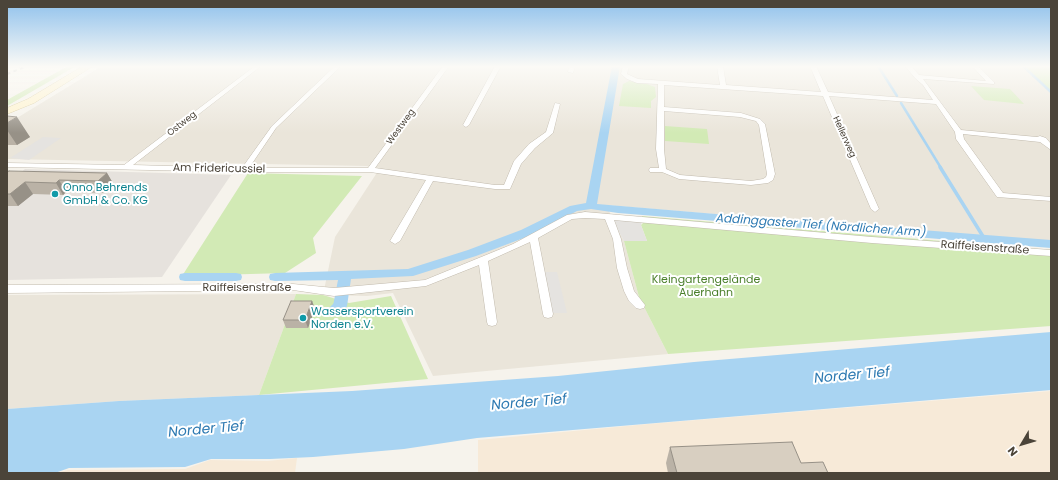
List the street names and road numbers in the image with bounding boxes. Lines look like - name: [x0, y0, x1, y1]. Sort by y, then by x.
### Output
- street label: Westweg: [384, 107, 418, 147]
- street label: Ostweg: [165, 109, 199, 139]
- street label: Hellerweg: [830, 115, 858, 159]
- street label: Am Fridericussiel: [173, 162, 265, 176]
- street label: Raiffeisenstraße: [940, 238, 1030, 258]
- street label: Raiffeisenstraße: [203, 281, 291, 295]

